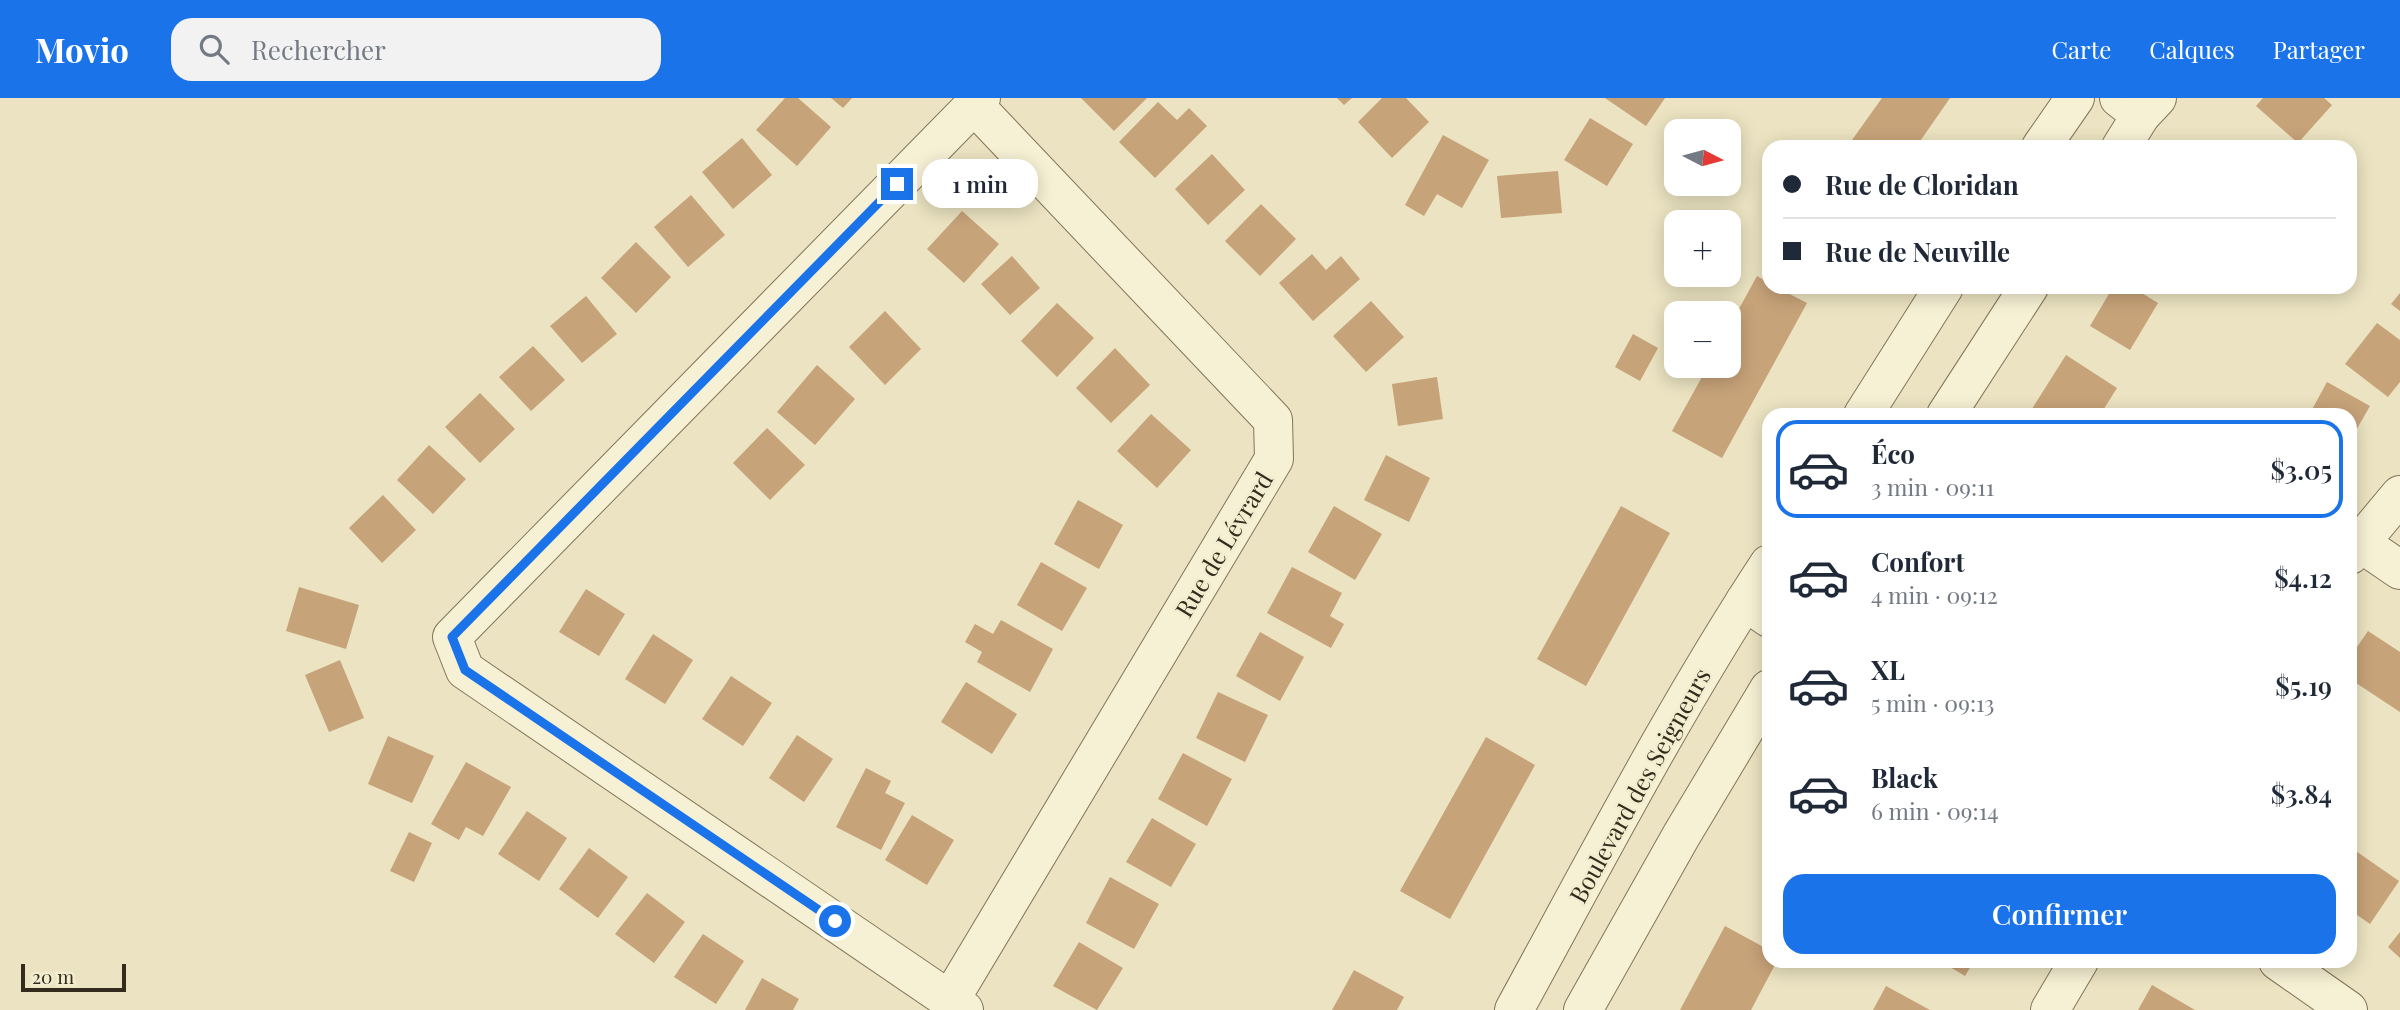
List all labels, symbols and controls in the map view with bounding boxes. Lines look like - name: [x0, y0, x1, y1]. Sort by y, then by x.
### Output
- search box: [171, 18, 661, 81]
- text: Movio: [35, 27, 129, 71]
- icon: search: [195, 30, 233, 68]
- text: Rechercher: [251, 32, 386, 67]
- text: Carte: [2052, 33, 2111, 65]
- text: Calques: [2149, 33, 2235, 65]
- text: Partager: [2273, 33, 2365, 65]
- north arrow: [1664, 119, 1741, 196]
- map controls: [1664, 119, 1741, 378]
- callout: 1 min: [922, 160, 1037, 208]
- text: Rue de Cloridan: [1825, 167, 2019, 202]
- route end: [881, 168, 913, 200]
- text: 1 min: [952, 168, 1008, 199]
- button: +: [1664, 210, 1741, 287]
- text: Rue de Neuville: [1825, 234, 2010, 269]
- button: −: [1664, 301, 1741, 378]
- text: Éco: [1871, 436, 1915, 471]
- icon: car: [1787, 438, 1850, 501]
- text: $3.05: [2271, 452, 2332, 487]
- street label: Rue de Lévrard: [1167, 465, 1279, 623]
- text: 3 min · 09:11: [1871, 471, 1994, 502]
- text: Confort: [1871, 544, 1965, 579]
- icon: car: [1787, 546, 1850, 609]
- text: $4.12: [2274, 560, 2332, 595]
- text: 4 min · 09:12: [1871, 579, 1998, 610]
- text: XL: [1871, 652, 1905, 687]
- icon: car: [1787, 654, 1850, 717]
- street label: Boulevard des Seigneurs: [1561, 662, 1717, 908]
- text: $5.19: [2275, 668, 2332, 703]
- text: 5 min · 09:13: [1871, 687, 1995, 718]
- text: Black: [1871, 760, 1938, 795]
- icon: car: [1787, 762, 1850, 825]
- text: $3.84: [2271, 776, 2332, 811]
- text: 6 min · 09:14: [1871, 795, 1999, 826]
- button: Confirmer: [1783, 874, 2336, 954]
- route start: [819, 905, 851, 937]
- scale bar: [21, 961, 126, 993]
- text: 20 m: [32, 963, 74, 989]

